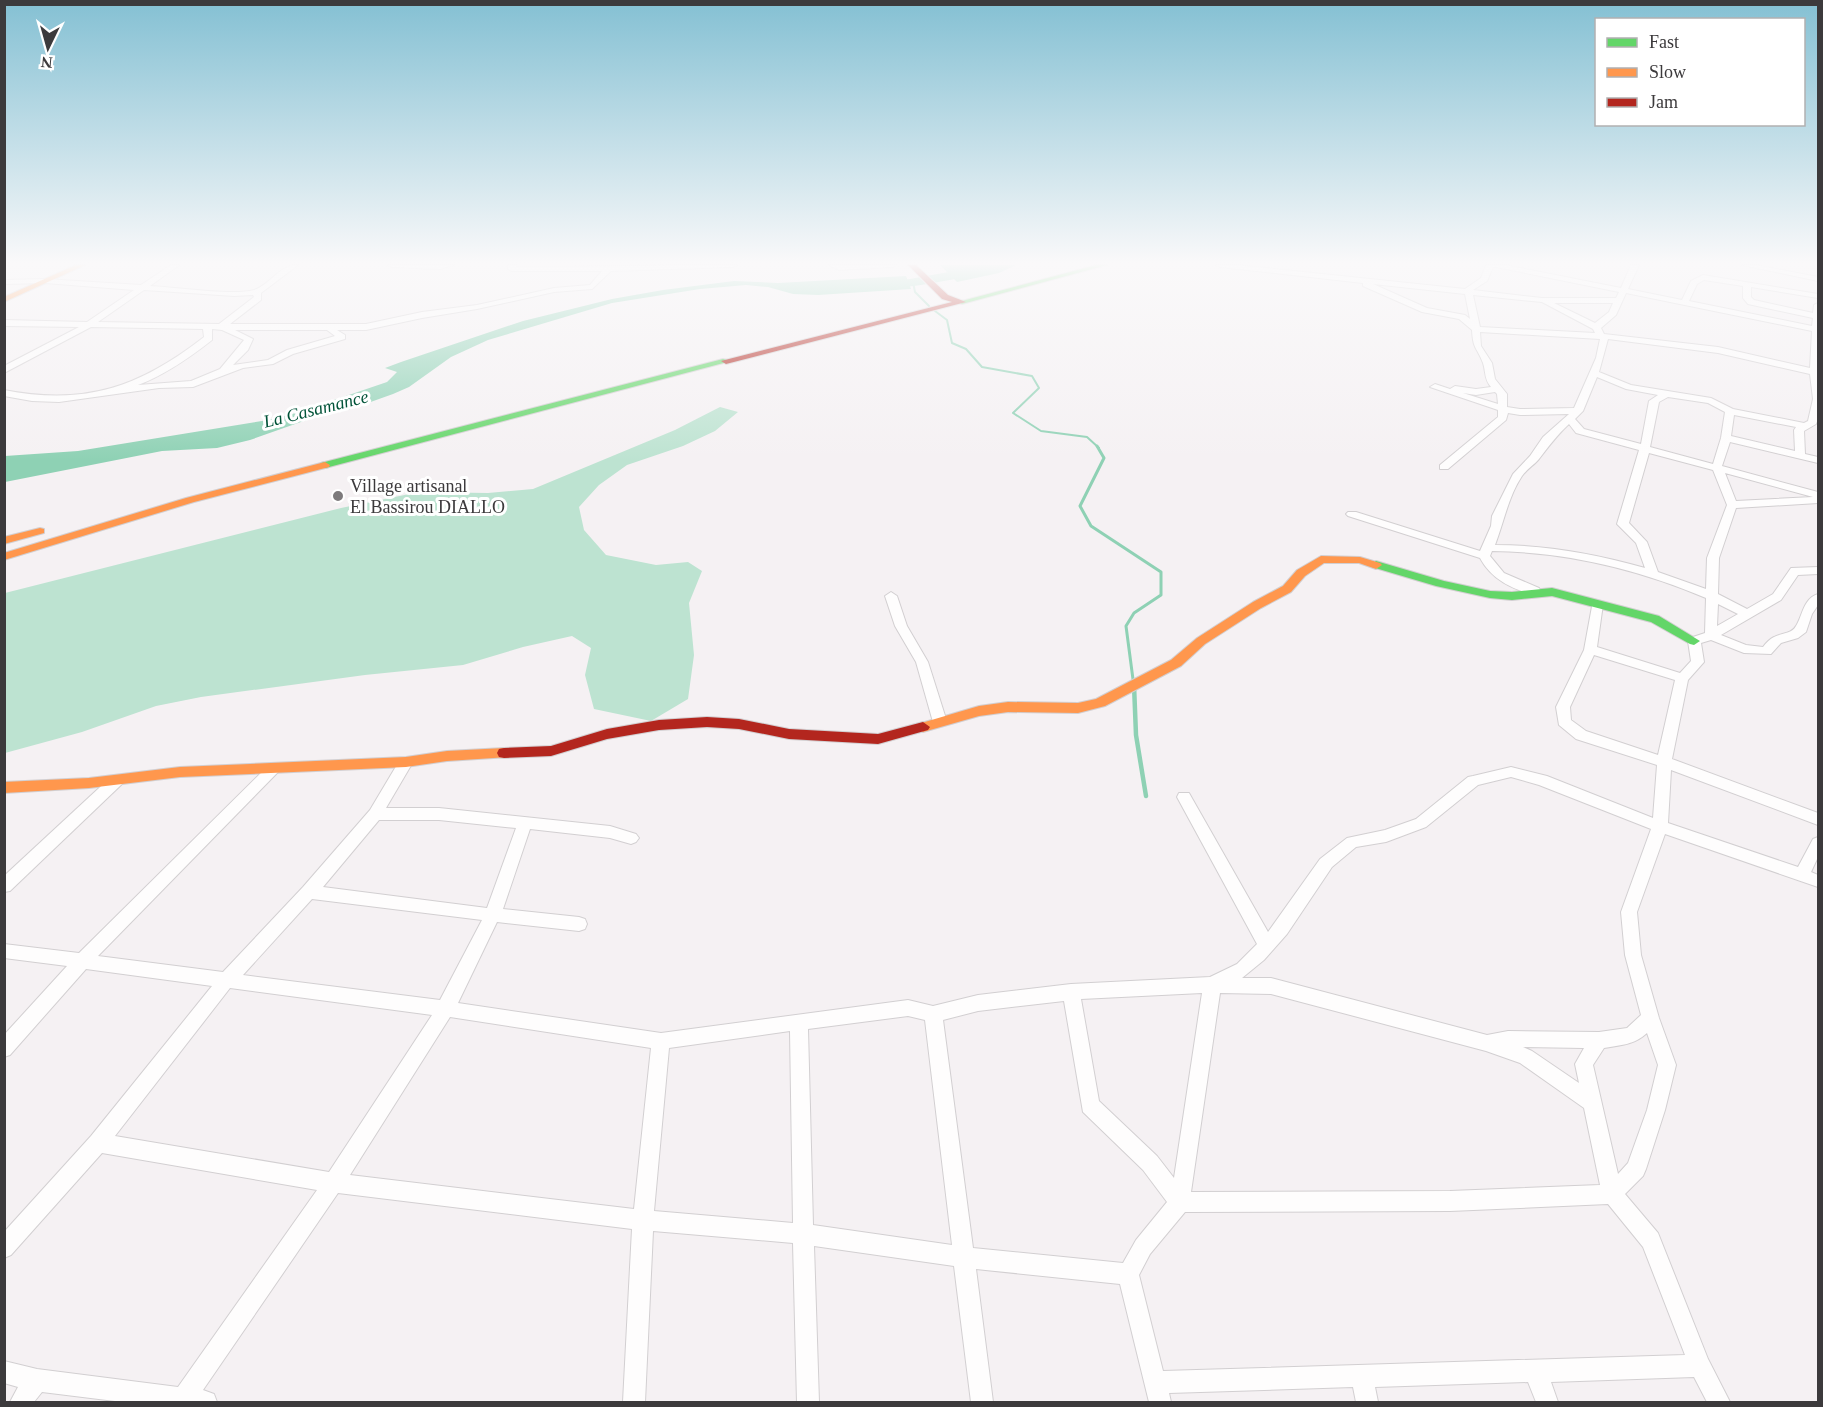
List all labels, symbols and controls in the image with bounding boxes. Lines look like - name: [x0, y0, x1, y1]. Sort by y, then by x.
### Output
- north arrow: [18, 18, 78, 78]
- legend: [1595, 18, 1805, 126]
- text: Fast: [1649, 32, 1679, 52]
- text: N: [40, 53, 53, 71]
- text: Slow: [1649, 62, 1686, 82]
- text: Jam: [1649, 92, 1678, 112]
- water label: La Casamance: [260, 386, 371, 432]
- place label: Village artisanal El Bassirou DIALLO: [350, 476, 505, 517]
- marker: Village artisanal El Bassirou DIALLO: [331, 489, 345, 503]

